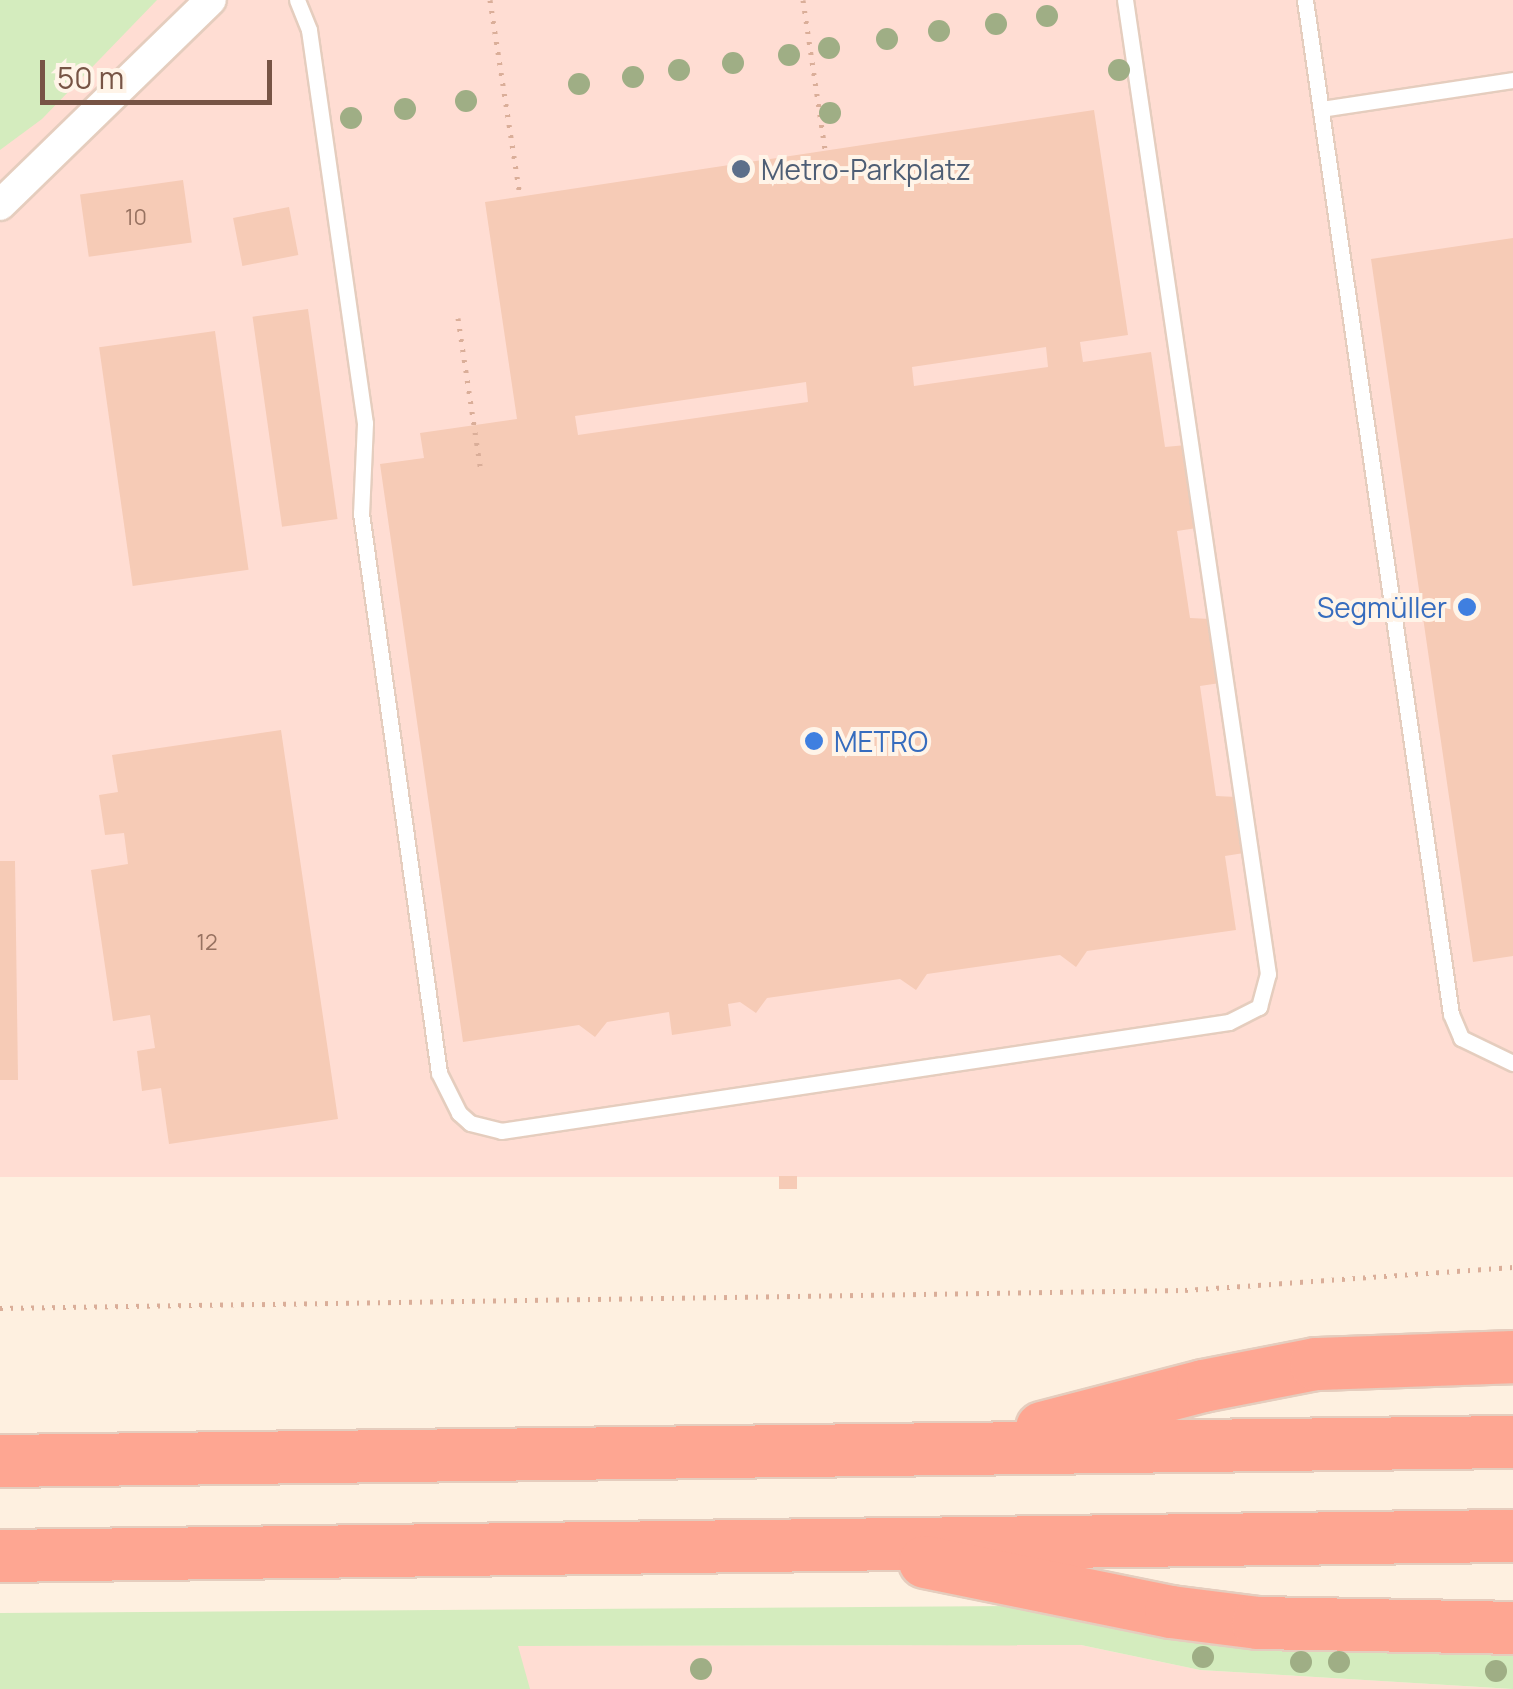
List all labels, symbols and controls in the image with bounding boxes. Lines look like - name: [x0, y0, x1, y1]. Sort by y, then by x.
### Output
- scale bar: [45, 40, 278, 102]
- text: 50 m: [57, 57, 124, 98]
- place label: Metro-Parkplatz: [761, 152, 971, 186]
- marker: Metro-Parkplatz: [730, 158, 752, 180]
- house number: 10: [125, 205, 147, 231]
- place label: Segmüller: [1317, 590, 1447, 624]
- marker: Segmüller: [1456, 596, 1478, 618]
- place label: METRO: [834, 724, 928, 758]
- marker: METRO: [803, 730, 825, 752]
- house number: 12: [196, 930, 218, 956]

